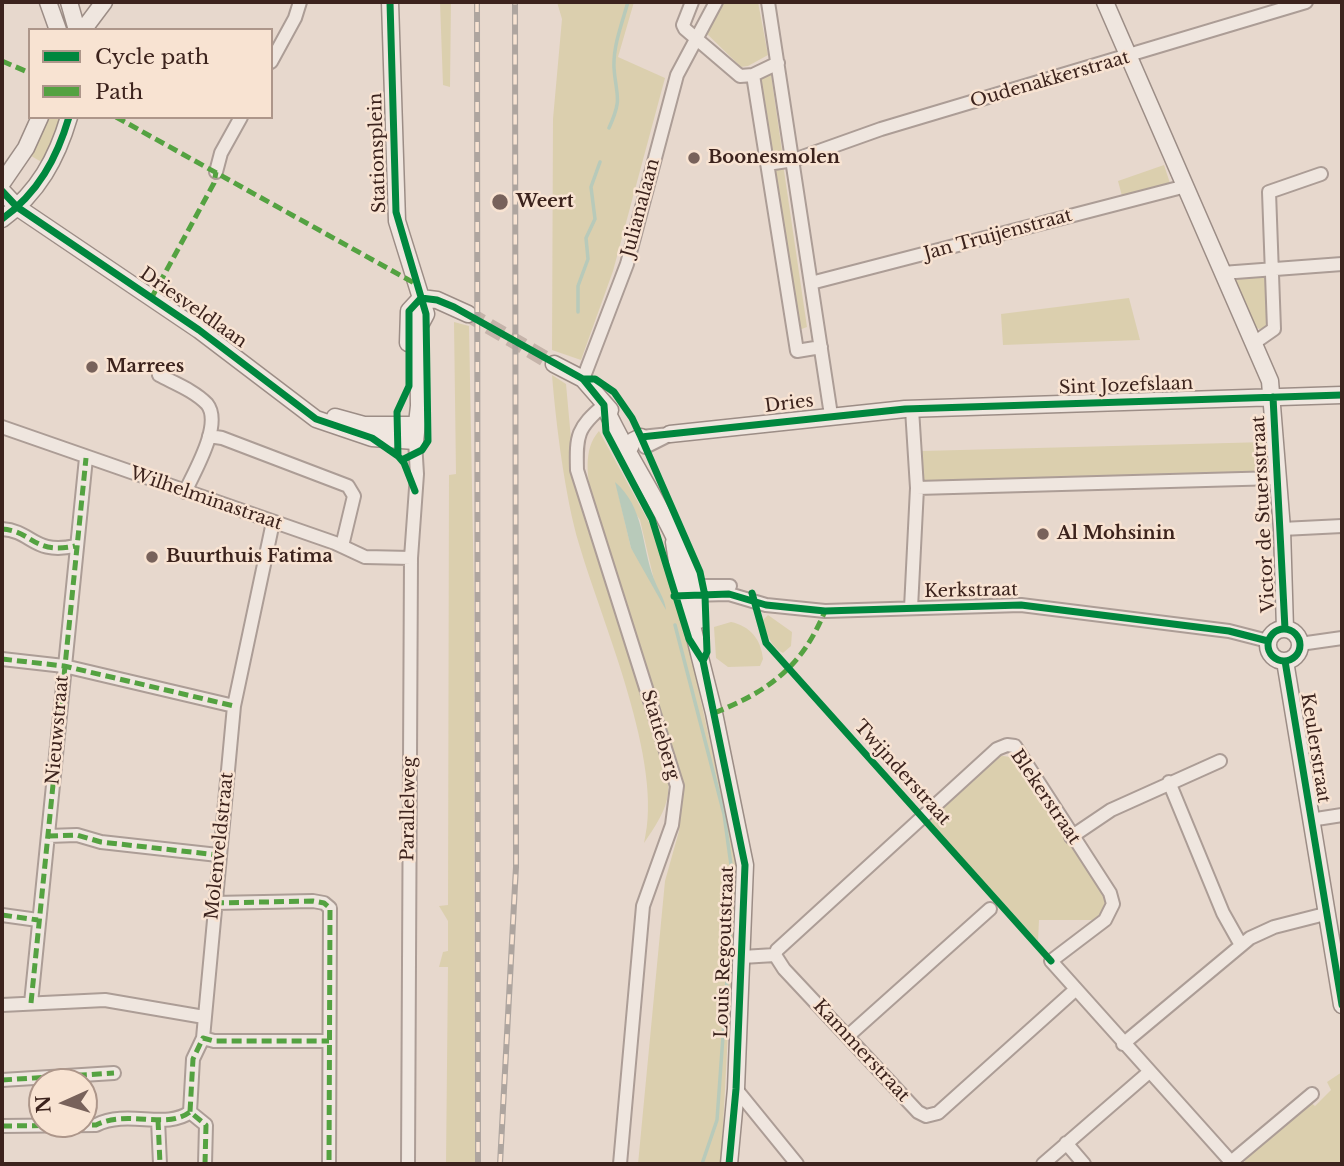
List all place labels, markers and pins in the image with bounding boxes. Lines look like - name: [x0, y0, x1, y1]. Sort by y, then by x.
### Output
- place label: Boonesmolen: [708, 147, 840, 169]
- marker: Boonesmolen: [686, 150, 702, 166]
- place label: Weert: [516, 191, 574, 213]
- marker: Weert: [490, 192, 510, 212]
- place label: Marrees: [106, 356, 184, 378]
- marker: Marrees: [84, 359, 100, 375]
- place label: Al Mohsinin: [1057, 523, 1175, 545]
- marker: Al Mohsinin: [1035, 526, 1051, 542]
- place label: Buurthuis Fatima: [166, 546, 333, 568]
- marker: Buurthuis Fatima: [144, 549, 160, 565]

